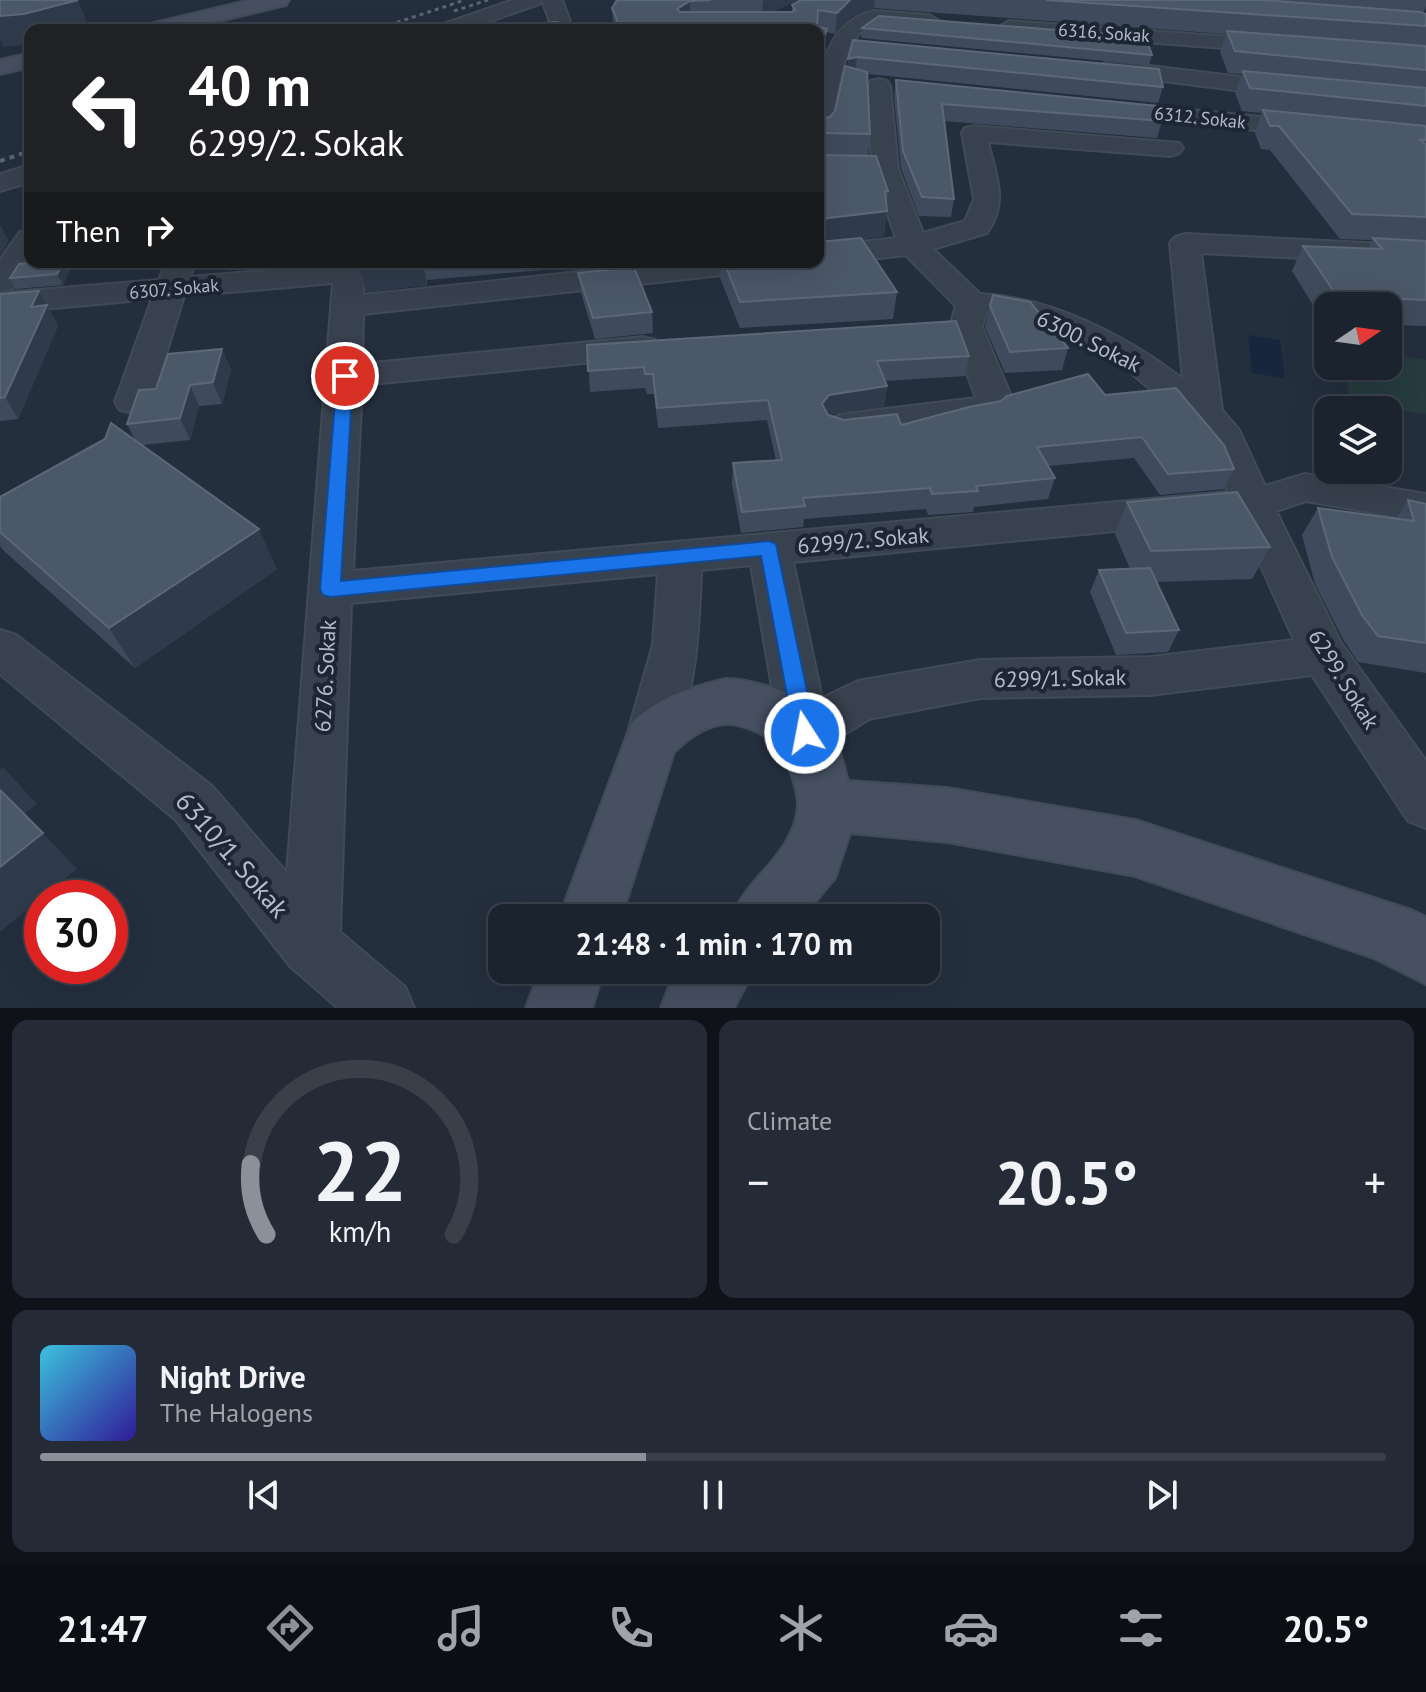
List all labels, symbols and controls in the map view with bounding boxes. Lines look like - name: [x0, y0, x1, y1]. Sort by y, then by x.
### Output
- street label: 6316. Sokak: [1057, 18, 1151, 47]
- text: 40 m: [188, 49, 311, 121]
- icon: left: [56, 56, 160, 160]
- street label: 6312. Sokak: [1153, 101, 1247, 134]
- text: 6299/2. Sokak: [188, 119, 404, 166]
- icon: right: [137, 208, 181, 252]
- text: Then: [56, 211, 121, 250]
- street label: 6307. Sokak: [128, 273, 220, 304]
- north arrow: [1314, 292, 1402, 380]
- map controls: [1314, 292, 1402, 484]
- street label: 6300. Sokak: [1032, 304, 1146, 378]
- pin: [311, 342, 379, 410]
- icon: arrive: [323, 354, 367, 398]
- button: layers: [1314, 396, 1402, 484]
- street label: 6299/2. Sokak: [796, 520, 930, 560]
- street label: 6276. Sokak: [308, 619, 342, 733]
- street label: 6299. Sokak: [1302, 624, 1386, 734]
- street label: 6299/1. Sokak: [994, 663, 1127, 693]
- position arrow: [763, 691, 847, 775]
- street label: 6310/1. Sokak: [169, 785, 296, 925]
- speed limit sign: 30: [24, 880, 128, 984]
- text: 21:48 · 1 min · 170 m: [575, 924, 853, 963]
- text: Climate: [747, 1104, 832, 1137]
- text: 22: [312, 1116, 407, 1224]
- text: 20.5°: [995, 1143, 1138, 1221]
- text: −: [747, 1153, 769, 1210]
- text: +: [1364, 1153, 1386, 1210]
- text: km/h: [328, 1213, 391, 1250]
- text: Night Drive: [160, 1357, 306, 1396]
- text: The Halogens: [160, 1396, 313, 1429]
- icon: previous: [242, 1473, 286, 1517]
- icon: pause: [691, 1473, 735, 1517]
- icon: next: [1140, 1473, 1184, 1517]
- icon: directions: [262, 1600, 318, 1656]
- icon: music: [433, 1600, 489, 1656]
- icon: phone: [603, 1600, 659, 1656]
- icon: climate: [773, 1600, 829, 1656]
- icon: car: [943, 1600, 999, 1656]
- icon: filters: [1113, 1600, 1169, 1656]
- text: 21:47: [57, 1605, 148, 1652]
- text: 20.5°: [1283, 1605, 1369, 1652]

